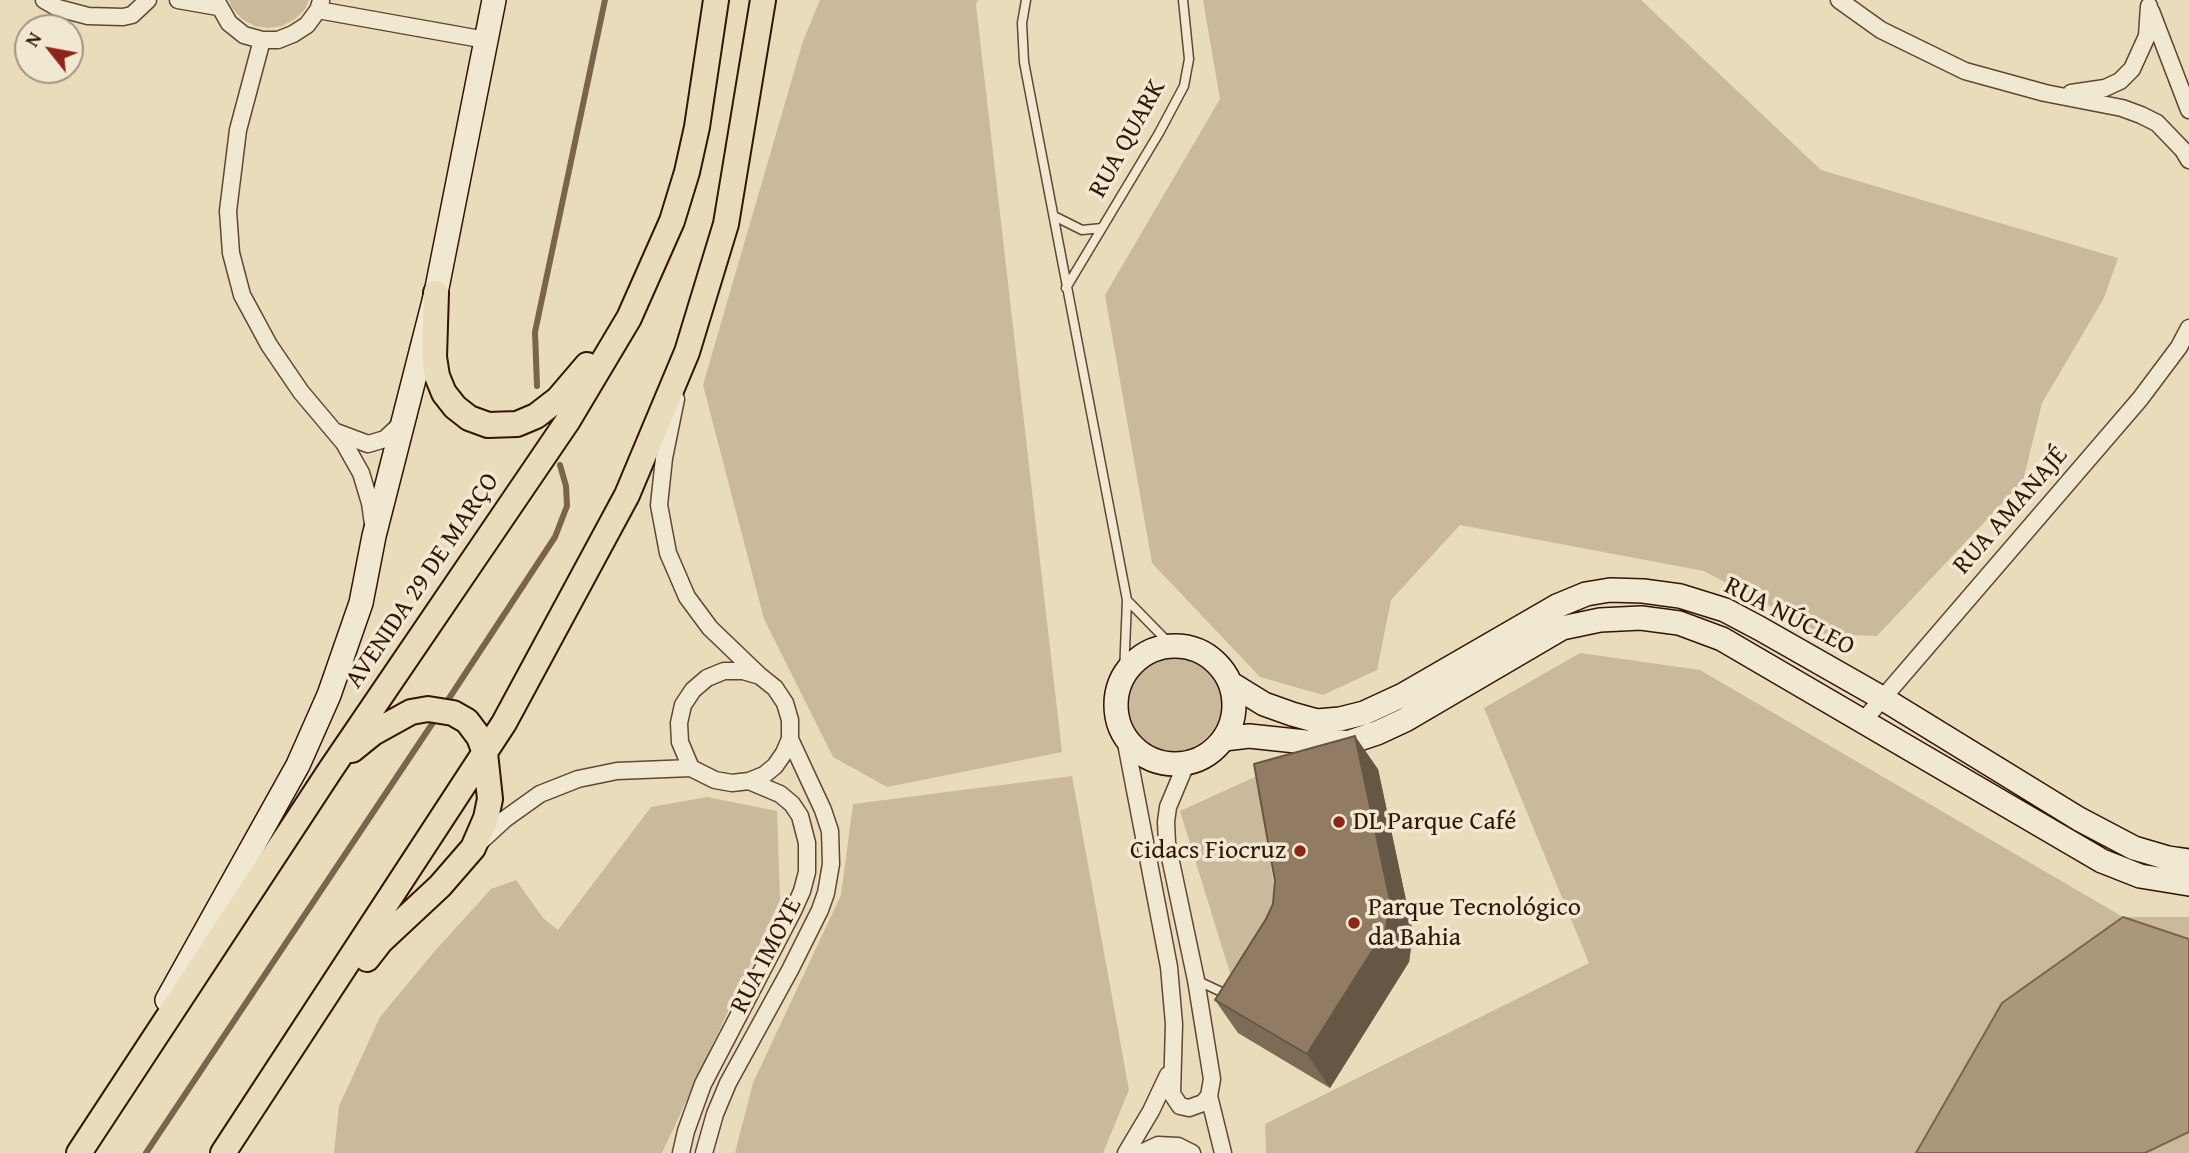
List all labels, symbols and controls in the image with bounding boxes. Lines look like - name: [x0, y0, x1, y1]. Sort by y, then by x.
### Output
- north arrow: [14, 14, 84, 84]
- text: N: [17, 27, 48, 52]
- street label: RUA QUARK: [1083, 75, 1173, 203]
- street label: RUA AMANAJÉ: [1947, 441, 2075, 581]
- street label: AVENIDA 29 DE MARÇO: [339, 467, 507, 695]
- street label: RUA NÚCLEO: [1719, 571, 1859, 663]
- place label: DL Parque Café: [1353, 806, 1516, 838]
- marker: DL Parque Café: [1331, 814, 1347, 830]
- place label: Cidacs Fiocruz: [1130, 835, 1286, 867]
- marker: Cidacs Fiocruz: [1292, 843, 1308, 859]
- place label: Parque Tecnológico da Bahia: [1368, 892, 1581, 954]
- street label: RUA IMOYE: [725, 893, 809, 1019]
- marker: Parque Tecnológico da Bahia: [1346, 915, 1362, 931]

